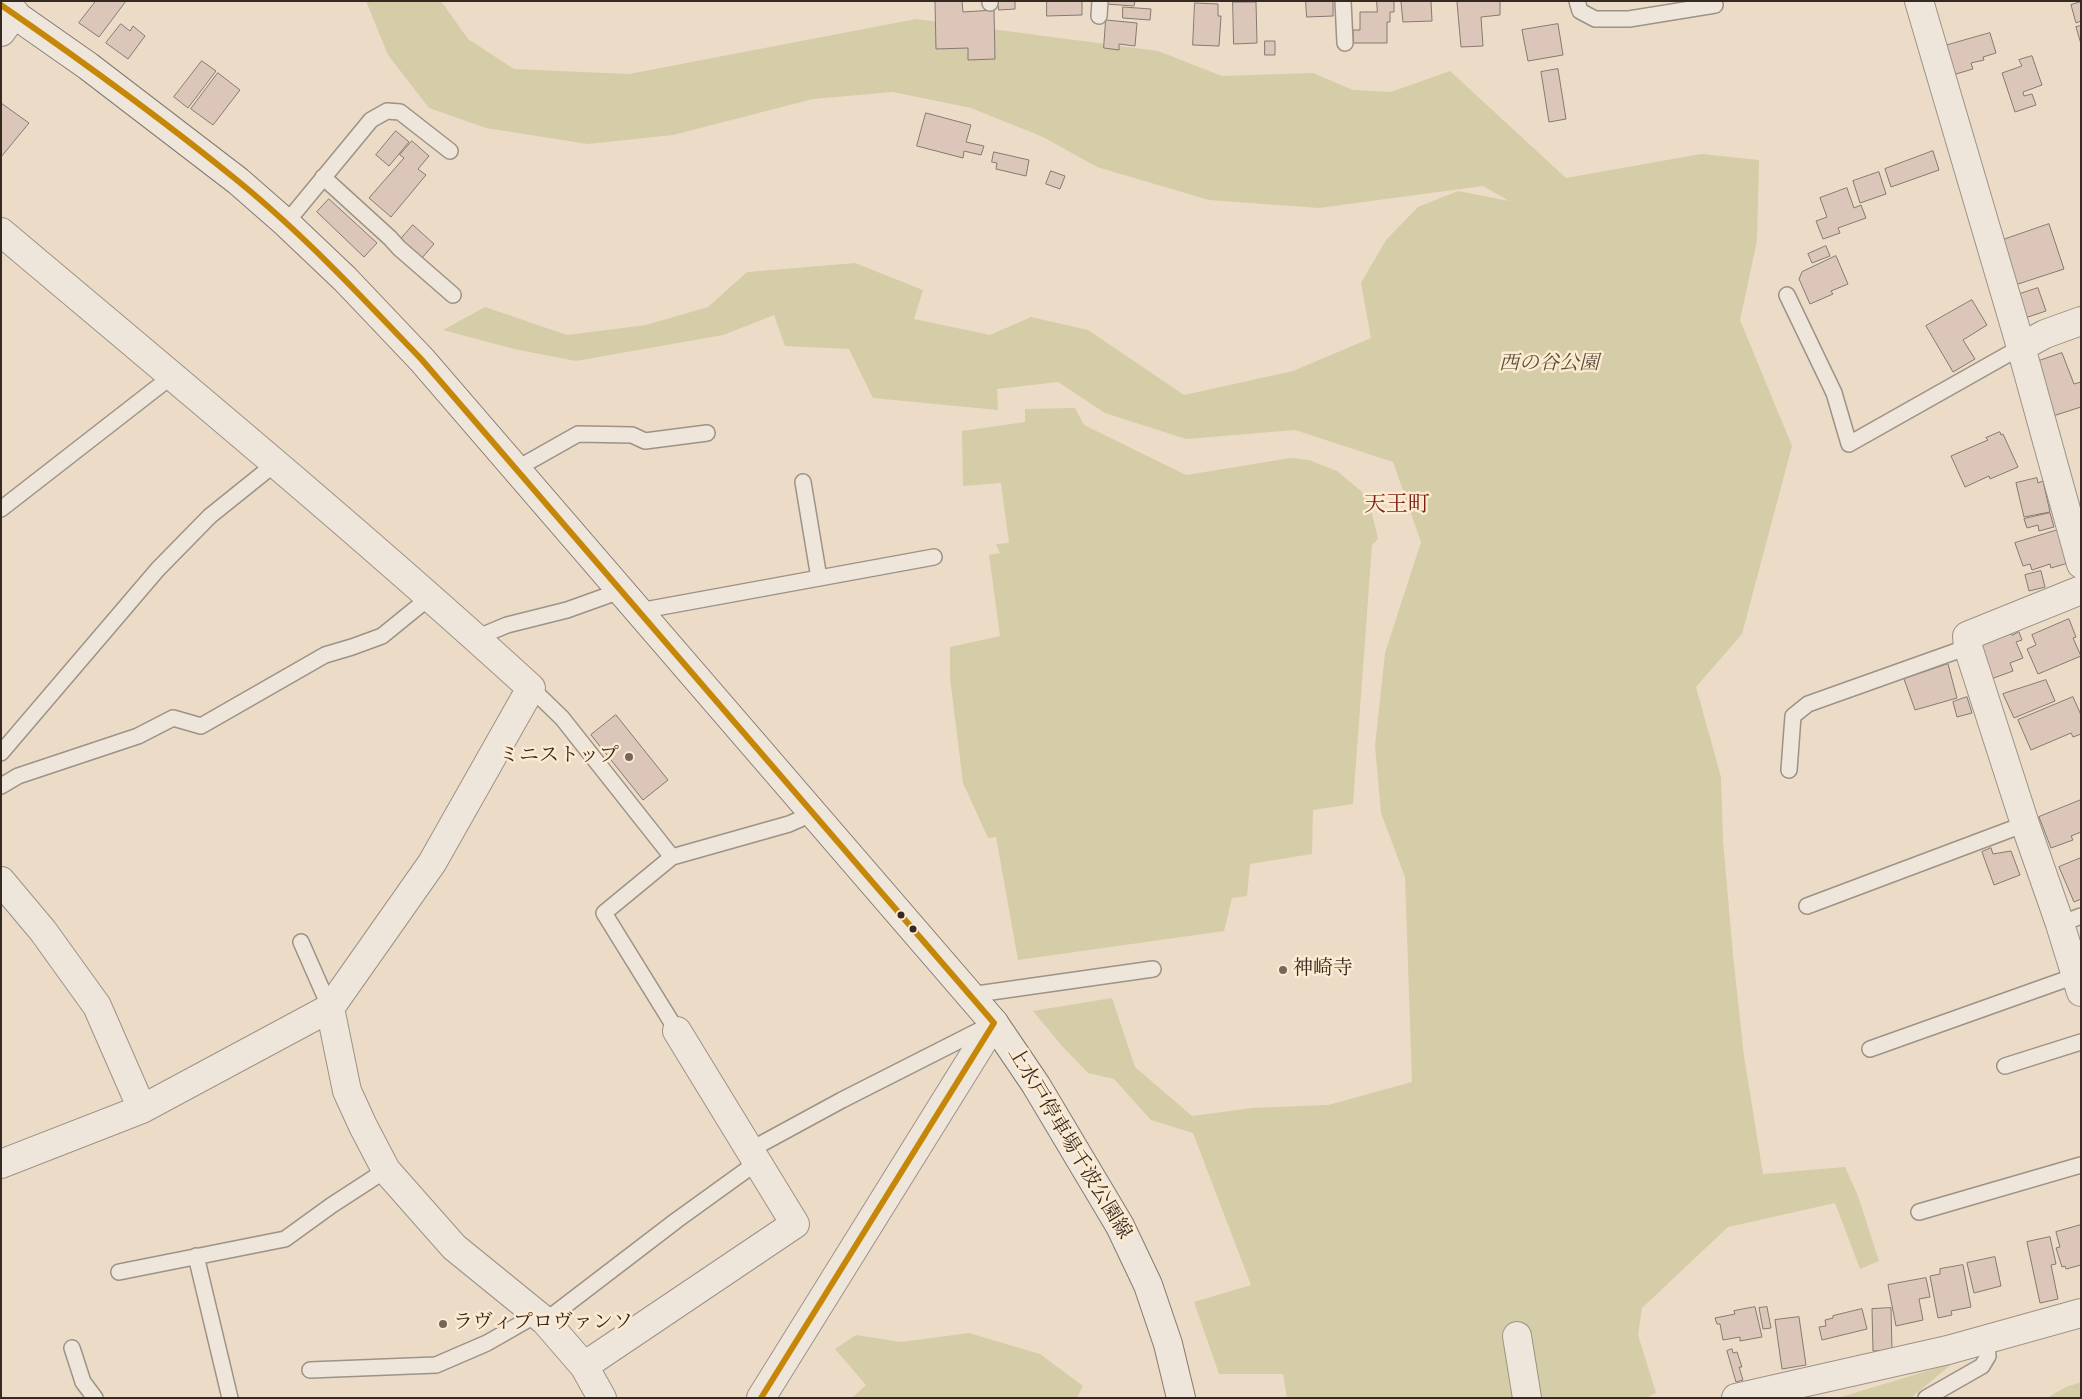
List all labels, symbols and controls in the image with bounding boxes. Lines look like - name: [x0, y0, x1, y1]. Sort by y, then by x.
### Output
- park label: 西の谷公園: [1499, 353, 1599, 377]
- district label: 天王町: [1364, 494, 1430, 520]
- place label: ミニストップ: [499, 745, 619, 769]
- marker: ミニストップ: [623, 751, 635, 763]
- unlabelled marker: [896, 910, 906, 920]
- unlabelled marker: [908, 924, 918, 934]
- place label: 神崎寺: [1293, 958, 1353, 982]
- marker: 神崎寺: [1277, 964, 1289, 976]
- street label: 上水戸停車場千波公園線: [1001, 1044, 1135, 1244]
- place label: ラヴィプロヴァンソ: [453, 1312, 633, 1336]
- marker: ラヴィプロヴァンソ: [437, 1318, 449, 1330]

